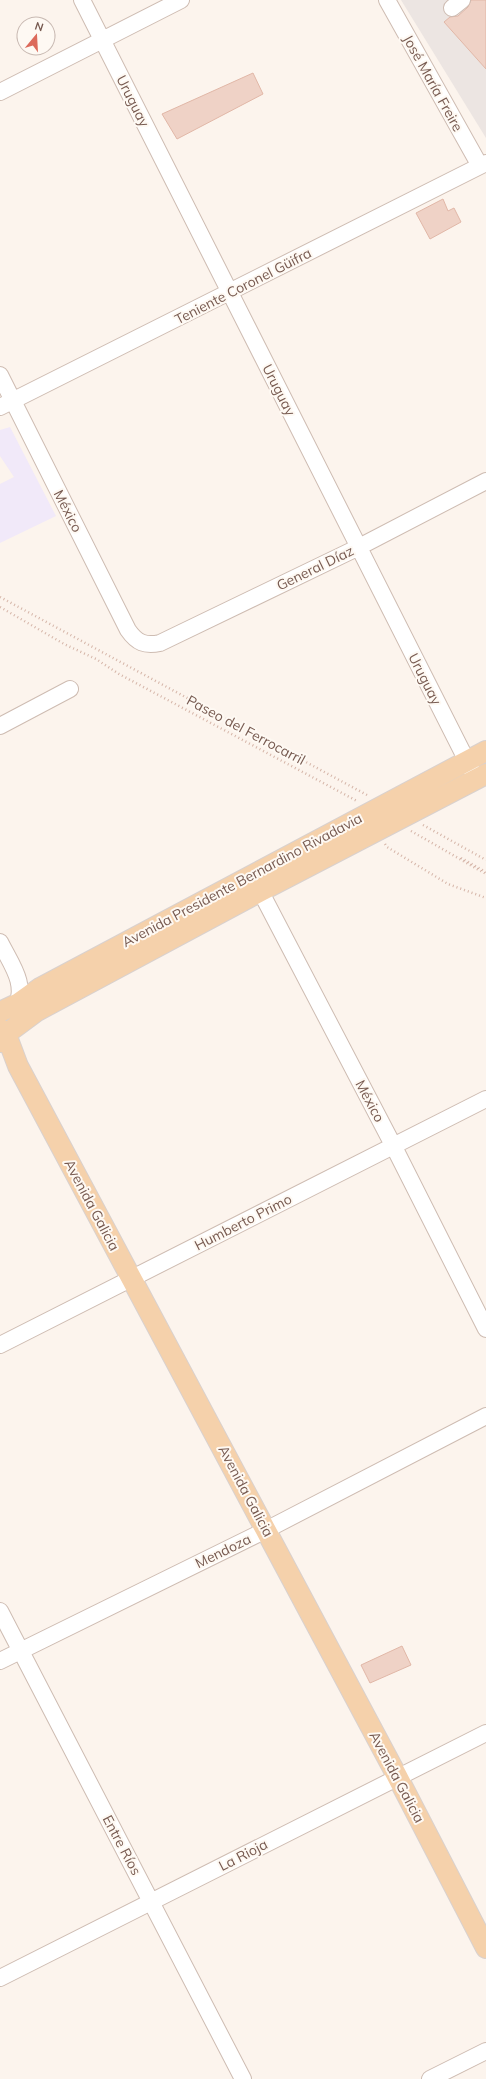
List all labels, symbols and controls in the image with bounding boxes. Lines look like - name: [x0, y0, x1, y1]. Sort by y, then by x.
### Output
- north arrow: [16, 16, 56, 56]
- text: N: [33, 19, 45, 34]
- street label: José María Freire: [399, 31, 467, 135]
- street label: Uruguay: [112, 72, 154, 130]
- street label: Teniente Coronel Güifra: [172, 244, 314, 328]
- street label: Uruguay: [258, 361, 300, 419]
- street label: México: [50, 487, 86, 535]
- street label: General Díaz: [274, 542, 356, 594]
- street label: Uruguay: [404, 650, 446, 708]
- street label: Paseo del Ferrocarril: [184, 691, 308, 769]
- street label: Avenida Presidente Bernardino Rivadavia: [119, 809, 365, 951]
- street label: México: [351, 1077, 389, 1125]
- street label: Avenida Galicia: [60, 1156, 124, 1254]
- street label: Humberto Primo: [191, 1190, 295, 1254]
- street label: Avenida Galicia: [214, 1442, 278, 1540]
- street label: Mendoza: [192, 1530, 254, 1572]
- street label: Avenida Galicia: [365, 1728, 429, 1826]
- street label: Entre Ríos: [99, 1812, 145, 1878]
- street label: La Rioja: [216, 1835, 270, 1875]

